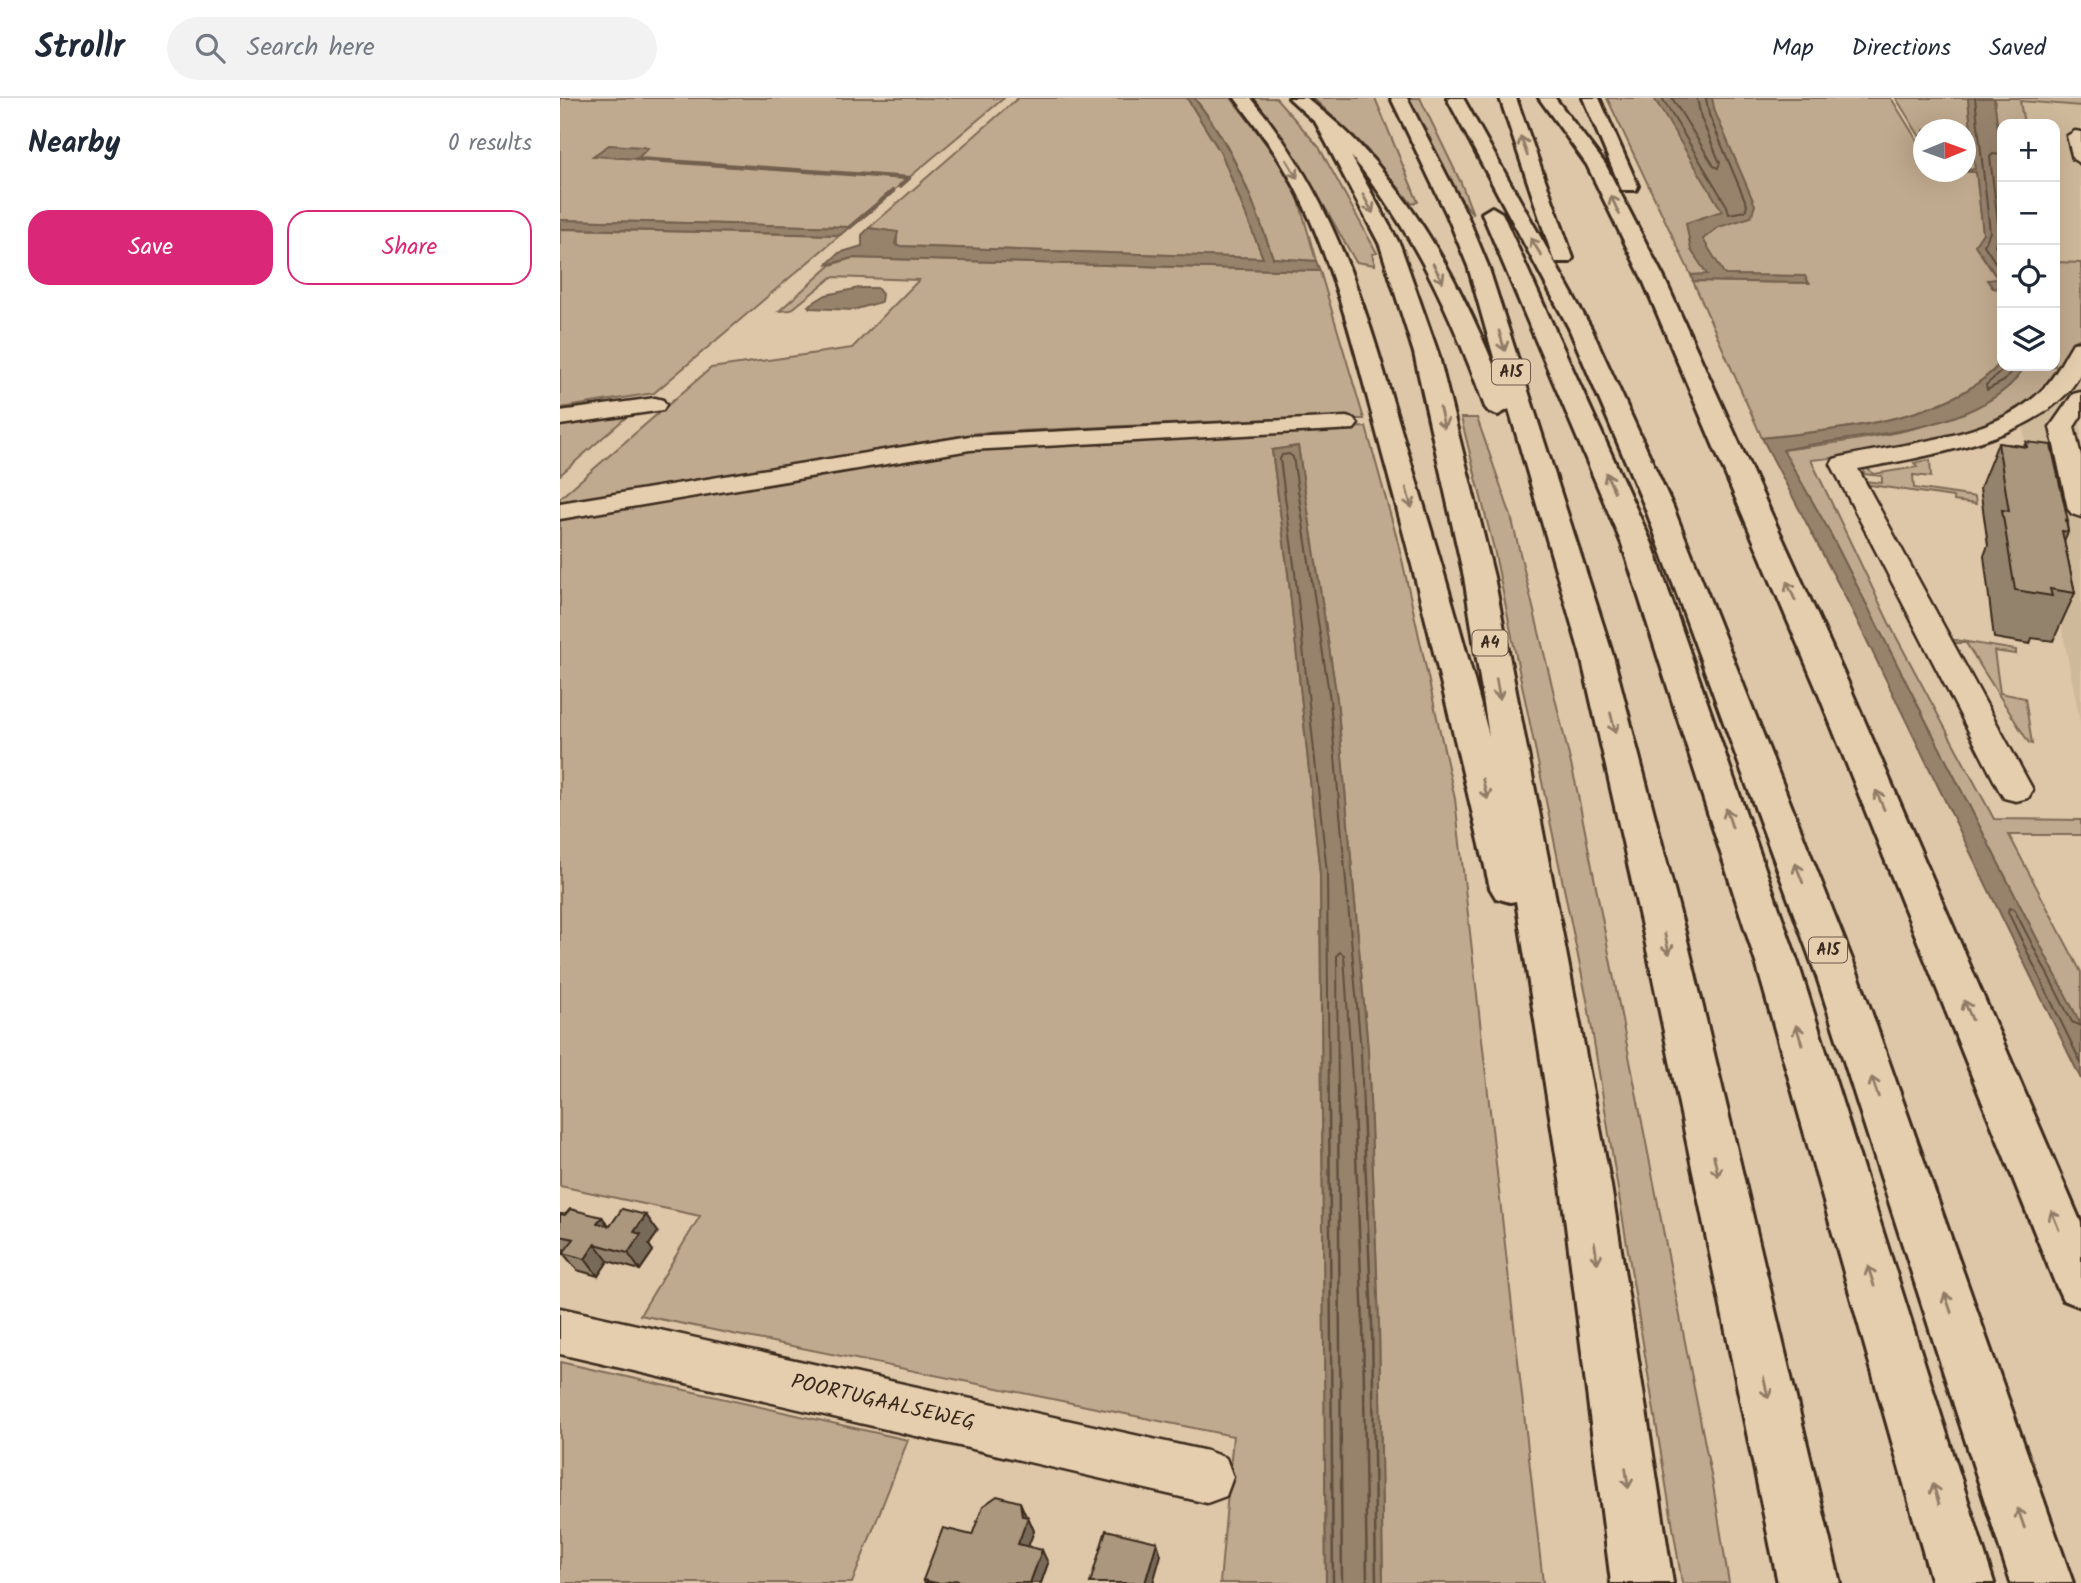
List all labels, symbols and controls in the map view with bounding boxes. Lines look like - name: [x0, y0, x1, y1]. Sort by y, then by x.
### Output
- search box: [167, 17, 657, 80]
- text: Strollr: [35, 22, 125, 75]
- text: Search here: [247, 27, 375, 69]
- icon: search: [191, 29, 229, 67]
- text: Map: [1772, 29, 1814, 68]
- text: Directions: [1852, 29, 1951, 68]
- text: Saved: [1989, 29, 2046, 68]
- north arrow: [1913, 119, 1976, 182]
- map controls: [1997, 119, 2060, 371]
- button: +: [1997, 119, 2060, 182]
- text: Nearby: [28, 120, 120, 168]
- text: 0 results: [448, 126, 532, 162]
- one-way arrow: [1517, 136, 1529, 158]
- one-way arrow: [1286, 159, 1300, 179]
- button: −: [1997, 182, 2060, 245]
- one-way arrow: [1362, 193, 1375, 214]
- one-way arrow: [1608, 195, 1621, 217]
- button: Save: [28, 210, 273, 285]
- button: Share: [287, 210, 532, 285]
- one-way arrow: [1529, 237, 1543, 257]
- button: locate: [1997, 245, 2060, 308]
- one-way arrow: [1432, 262, 1446, 283]
- button: layers: [1997, 308, 2060, 371]
- one-way arrow: [1496, 330, 1509, 352]
- road number: A15: [1492, 360, 1530, 384]
- one-way arrow: [1435, 406, 1449, 429]
- one-way arrow: [1603, 471, 1616, 493]
- one-way arrow: [1403, 486, 1416, 508]
- one-way arrow: [1784, 581, 1797, 602]
- road number: A4: [1472, 630, 1508, 656]
- one-way arrow: [1492, 677, 1505, 699]
- one-way arrow: [1607, 711, 1620, 734]
- one-way arrow: [1479, 777, 1492, 800]
- one-way arrow: [1873, 790, 1886, 811]
- one-way arrow: [1722, 808, 1734, 830]
- one-way arrow: [1791, 863, 1804, 884]
- one-way arrow: [1660, 932, 1674, 955]
- road number: A15: [1809, 937, 1847, 962]
- one-way arrow: [1961, 1000, 1974, 1021]
- one-way arrow: [1791, 1024, 1804, 1046]
- one-way arrow: [1868, 1077, 1880, 1099]
- one-way arrow: [1710, 1154, 1724, 1177]
- one-way arrow: [2048, 1210, 2061, 1231]
- one-way arrow: [1589, 1241, 1602, 1264]
- one-way arrow: [1863, 1265, 1876, 1287]
- one-way arrow: [1941, 1292, 1953, 1314]
- street label: POORTUGAALSEWEG: [788, 1366, 978, 1440]
- one-way arrow: [1759, 1376, 1773, 1399]
- one-way arrow: [1621, 1466, 1634, 1489]
- one-way arrow: [1929, 1483, 1942, 1505]
- one-way arrow: [2014, 1508, 2026, 1530]

